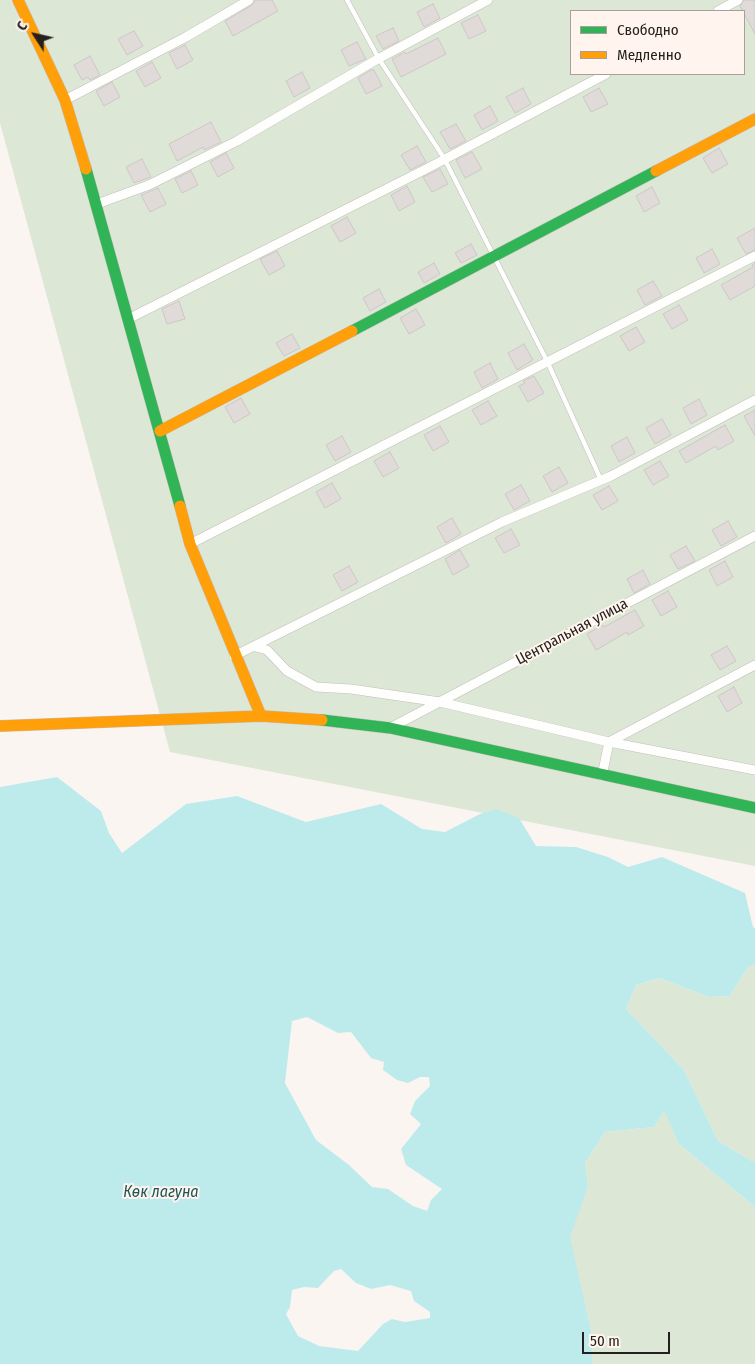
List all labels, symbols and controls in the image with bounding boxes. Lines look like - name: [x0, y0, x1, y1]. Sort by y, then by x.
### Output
- north arrow: [10, 10, 60, 60]
- legend: [570, 10, 745, 75]
- text: С: [13, 18, 31, 34]
- text: Свободно: [617, 21, 679, 39]
- text: Медленно: [617, 46, 682, 64]
- street label: Центральная улица: [513, 595, 631, 669]
- water label: Көк лагуна: [123, 1183, 199, 1203]
- scale bar: [585, 1322, 672, 1354]
- text: 50 m: [590, 1332, 620, 1350]

